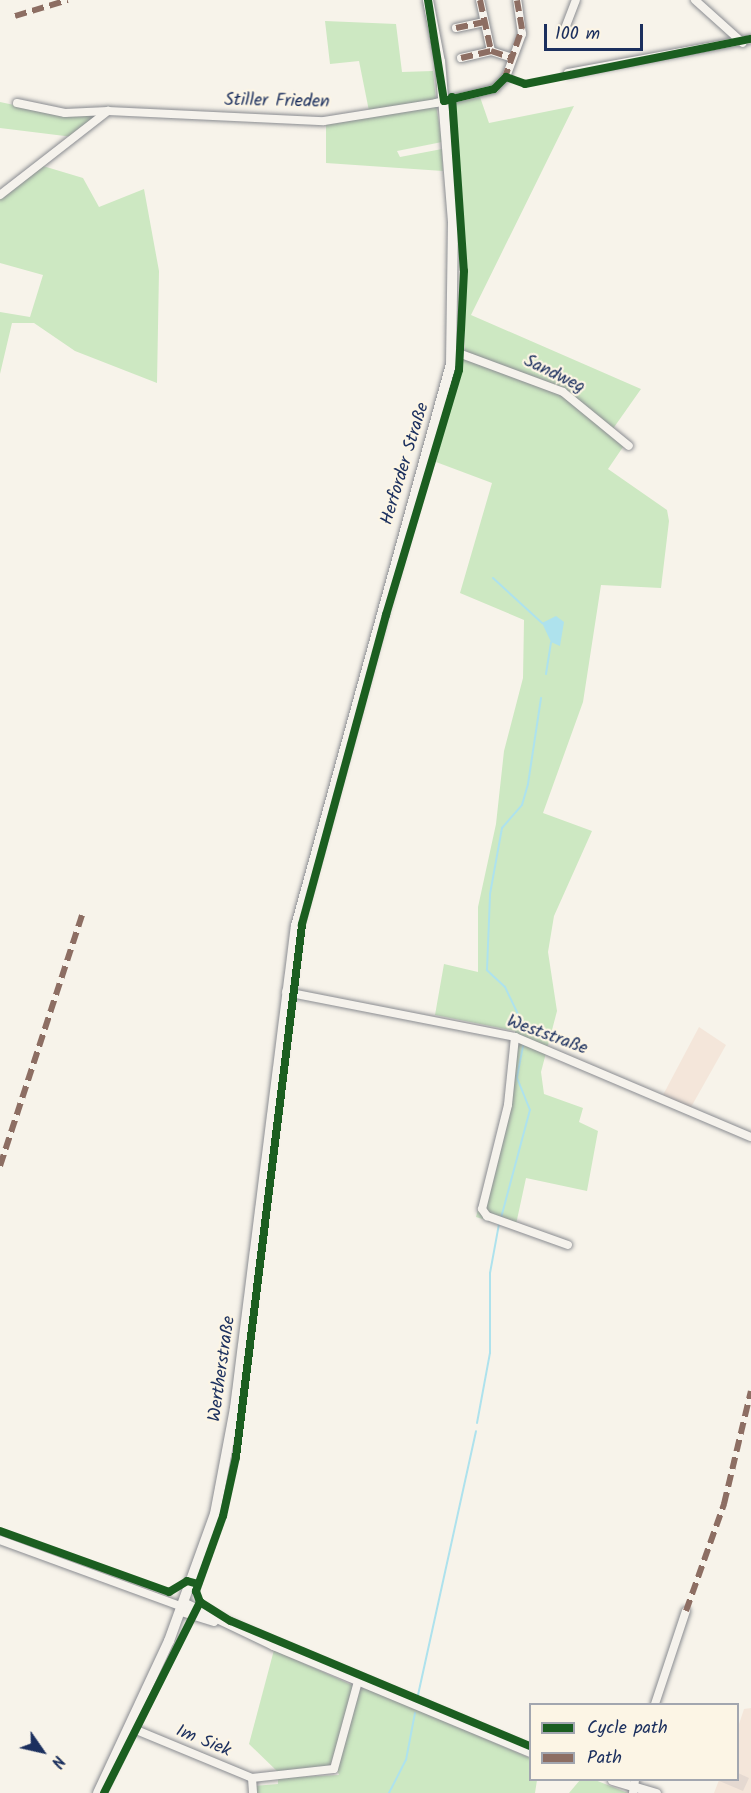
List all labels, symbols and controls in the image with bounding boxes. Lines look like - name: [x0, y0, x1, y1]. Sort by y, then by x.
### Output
- scale bar: [547, 12, 646, 50]
- text: 100 m: [555, 20, 600, 49]
- street label: Stiller Frieden: [224, 90, 330, 114]
- street label: Sandweg: [520, 351, 588, 399]
- street label: Herforder Straße: [377, 400, 435, 528]
- street label: Weststraße: [504, 1011, 590, 1061]
- street label: Wertherstraße: [205, 1315, 241, 1423]
- legend: [529, 1703, 739, 1781]
- text: Cycle path: [587, 1714, 668, 1743]
- north arrow: [12, 1721, 72, 1781]
- street label: Im Siek: [172, 1721, 234, 1763]
- text: Path: [587, 1744, 622, 1773]
- text: N: [44, 1750, 71, 1773]

